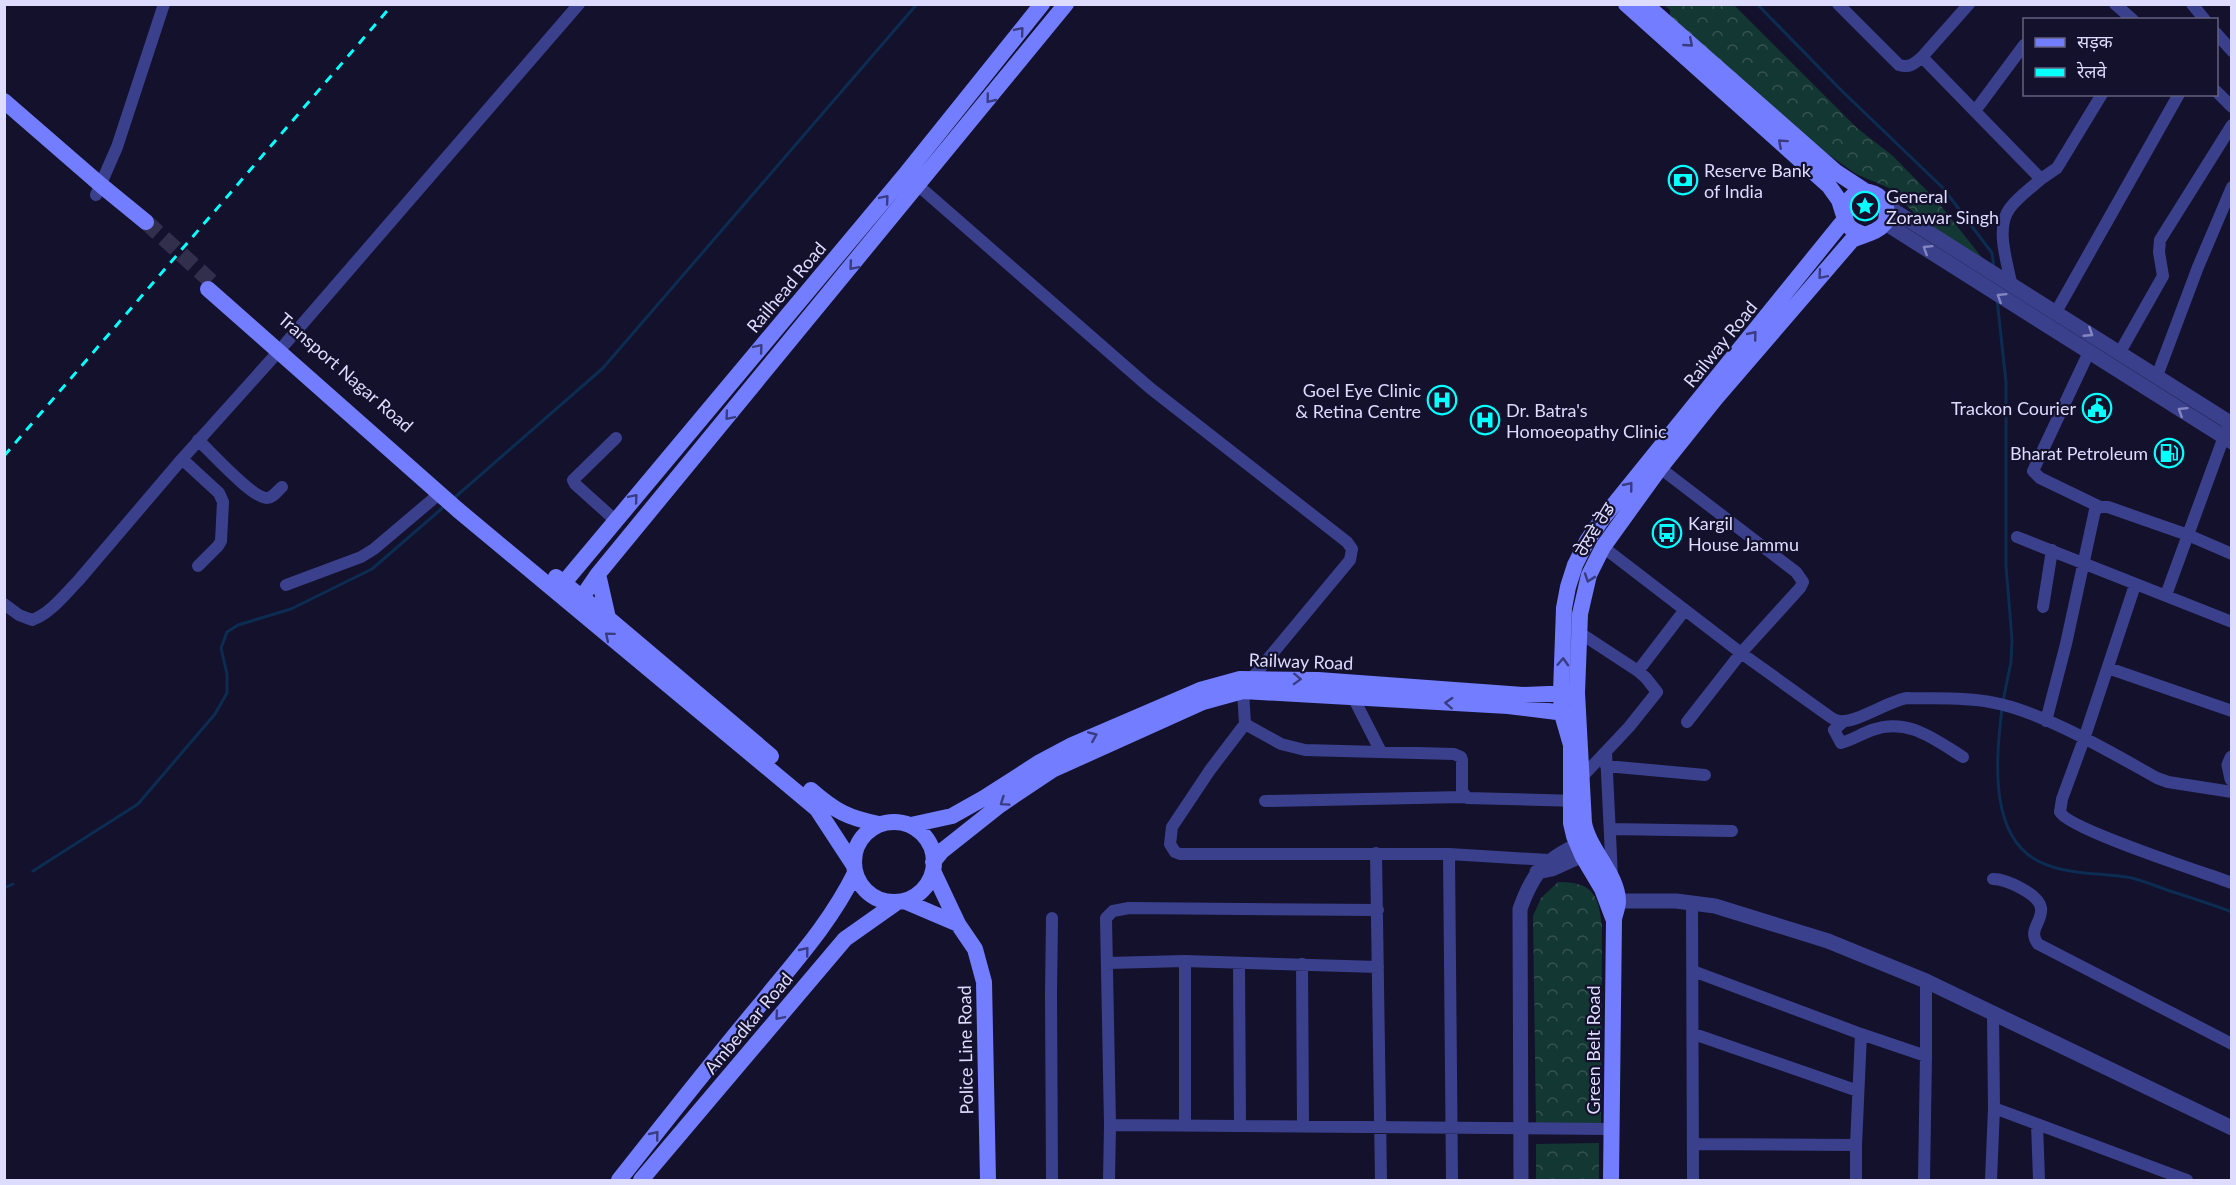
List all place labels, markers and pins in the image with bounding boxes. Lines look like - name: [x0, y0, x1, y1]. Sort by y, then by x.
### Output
- place label: Reserve Bank of India: [1704, 159, 1812, 202]
- bank icon: Reserve Bank of India: [1667, 164, 1699, 196]
- place label: General Zorawar Singh: [1886, 185, 1999, 228]
- place icon: General Zorawar Singh: [1849, 190, 1881, 222]
- place label: Goel Eye Clinic & Retina Centre: [1295, 379, 1421, 422]
- hospital icon: Goel Eye Clinic & Retina Centre: [1426, 384, 1458, 416]
- public building icon: Trackon Courier: [2081, 392, 2113, 424]
- place label: Trackon Courier: [1951, 397, 2076, 419]
- place label: Dr. Batra's Homoeopathy Clinic: [1506, 399, 1667, 442]
- hospital icon: Dr. Batra's Homoeopathy Clinic: [1469, 404, 1501, 436]
- fuel station icon: Bharat Petroleum: [2153, 437, 2185, 469]
- place label: Bharat Petroleum: [2010, 442, 2148, 464]
- place label: Kargil House Jammu: [1688, 512, 1799, 555]
- bus stop icon: Kargil House Jammu: [1651, 517, 1683, 549]

